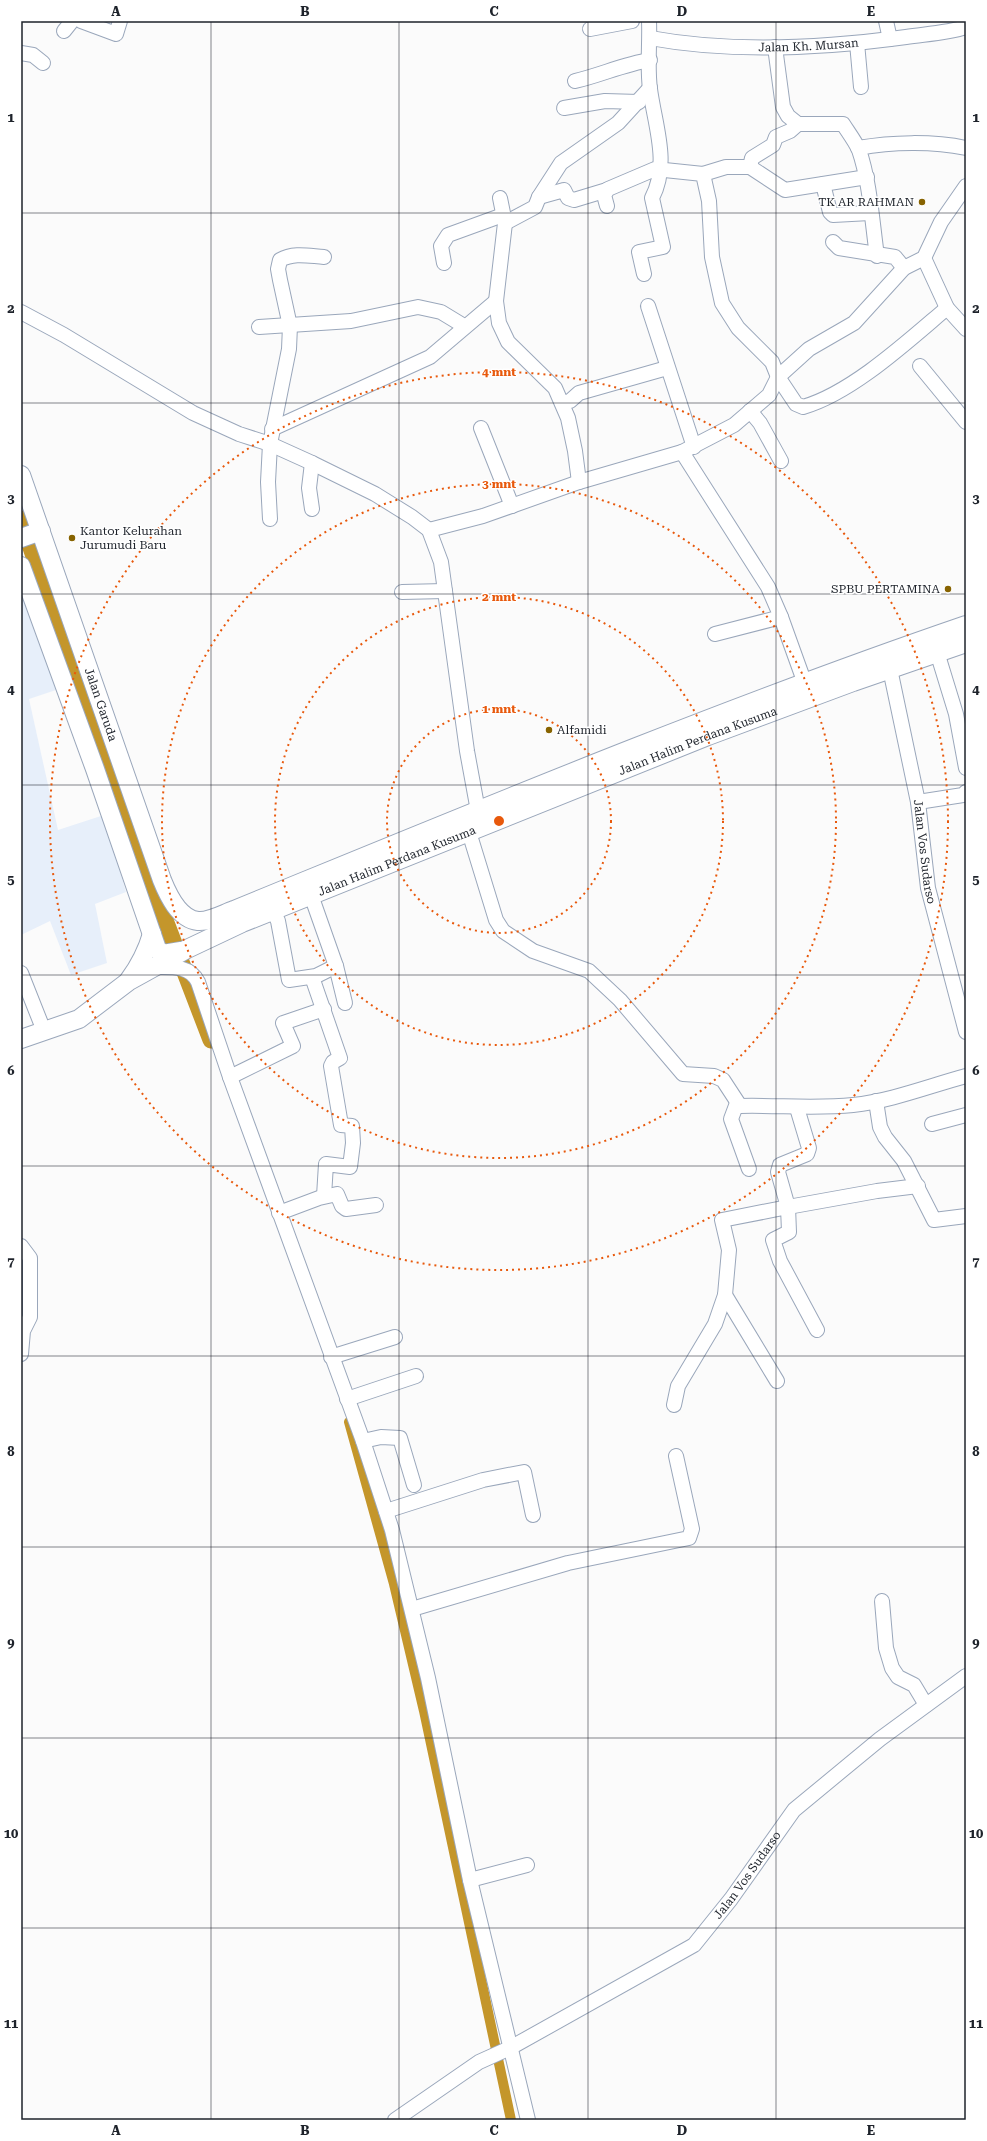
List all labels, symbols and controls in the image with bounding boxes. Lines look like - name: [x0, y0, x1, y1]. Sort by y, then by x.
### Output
- text: A: [111, 4, 121, 19]
- text: B: [300, 4, 310, 19]
- text: C: [489, 4, 499, 19]
- text: D: [677, 4, 687, 19]
- text: E: [867, 4, 875, 19]
- street label: Jalan Kh. Mursan: [758, 36, 859, 54]
- text: 1: [7, 110, 15, 125]
- text: 1: [972, 110, 980, 125]
- place label: TK AR RAHMAN: [818, 195, 914, 209]
- marker: TK AR RAHMAN: [917, 197, 927, 207]
- text: 2: [7, 301, 15, 316]
- text: 2: [972, 301, 980, 316]
- text: 4 mnt: [482, 365, 516, 379]
- text: 3 mnt: [482, 477, 516, 491]
- text: 3: [7, 491, 15, 506]
- text: 3: [972, 491, 980, 506]
- place label: Kantor Kelurahan Jurumudi Baru: [80, 524, 182, 552]
- marker: Kantor Kelurahan Jurumudi Baru: [67, 533, 77, 543]
- place label: SPBU PERTAMINA: [831, 582, 941, 596]
- marker: SPBU PERTAMINA: [943, 584, 953, 594]
- text: 2 mnt: [482, 590, 516, 604]
- street label: Jalan Garuda: [82, 666, 120, 743]
- text: 4: [7, 682, 15, 697]
- text: 4: [972, 682, 980, 697]
- text: 1 mnt: [482, 702, 516, 716]
- street label: Jalan Halim Perdana Kusuma: [616, 704, 779, 778]
- place label: Alfamidi: [557, 723, 607, 737]
- marker: Alfamidi: [544, 725, 554, 735]
- street label: Jalan Vos Sudarso: [911, 799, 939, 905]
- centre of rings: [492, 814, 506, 828]
- street label: Jalan Halim Perdana Kusuma: [316, 823, 478, 899]
- text: 5: [7, 872, 15, 887]
- text: 5: [972, 872, 980, 887]
- text: 6: [7, 1063, 15, 1078]
- text: 6: [972, 1063, 980, 1078]
- text: 7: [7, 1254, 15, 1269]
- text: 7: [972, 1254, 980, 1269]
- text: 8: [7, 1444, 15, 1459]
- text: 8: [972, 1444, 980, 1459]
- text: 9: [7, 1635, 15, 1650]
- text: 9: [972, 1635, 980, 1650]
- text: 10: [4, 1826, 18, 1841]
- text: 10: [969, 1826, 983, 1841]
- street label: Jalan Vos Sudarso: [711, 1828, 784, 1922]
- text: 11: [4, 2016, 18, 2031]
- text: 11: [969, 2016, 983, 2031]
- text: A: [111, 2123, 121, 2138]
- text: B: [300, 2123, 310, 2138]
- text: C: [489, 2123, 499, 2138]
- text: D: [677, 2123, 687, 2138]
- text: E: [867, 2123, 875, 2138]

